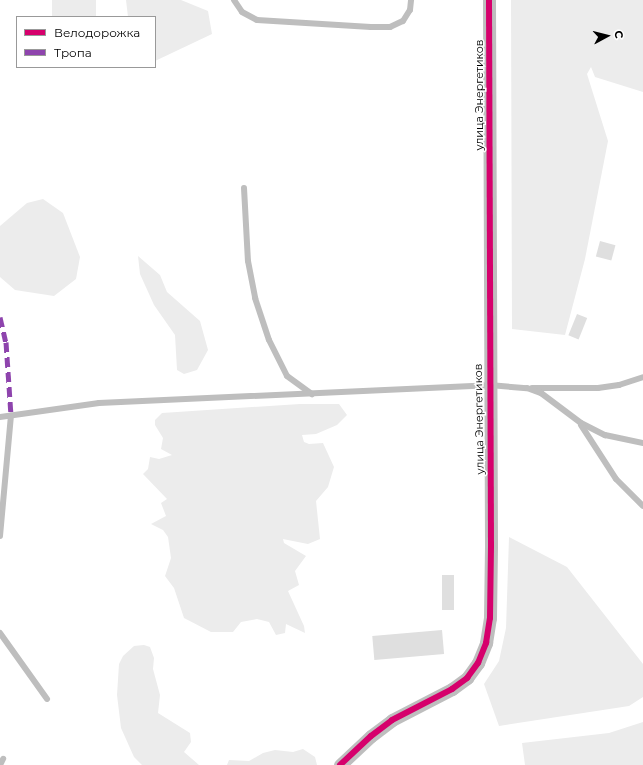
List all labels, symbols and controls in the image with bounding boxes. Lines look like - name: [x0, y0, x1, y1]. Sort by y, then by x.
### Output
- legend: [16, 16, 156, 68]
- north arrow: [587, 16, 627, 56]
- text: Велодорожка: [54, 25, 140, 40]
- text: С: [611, 30, 626, 39]
- street label: улица Энергетиков: [472, 40, 486, 150]
- text: Тропа: [54, 45, 92, 60]
- street label: улица Энергетиков: [471, 363, 487, 475]

